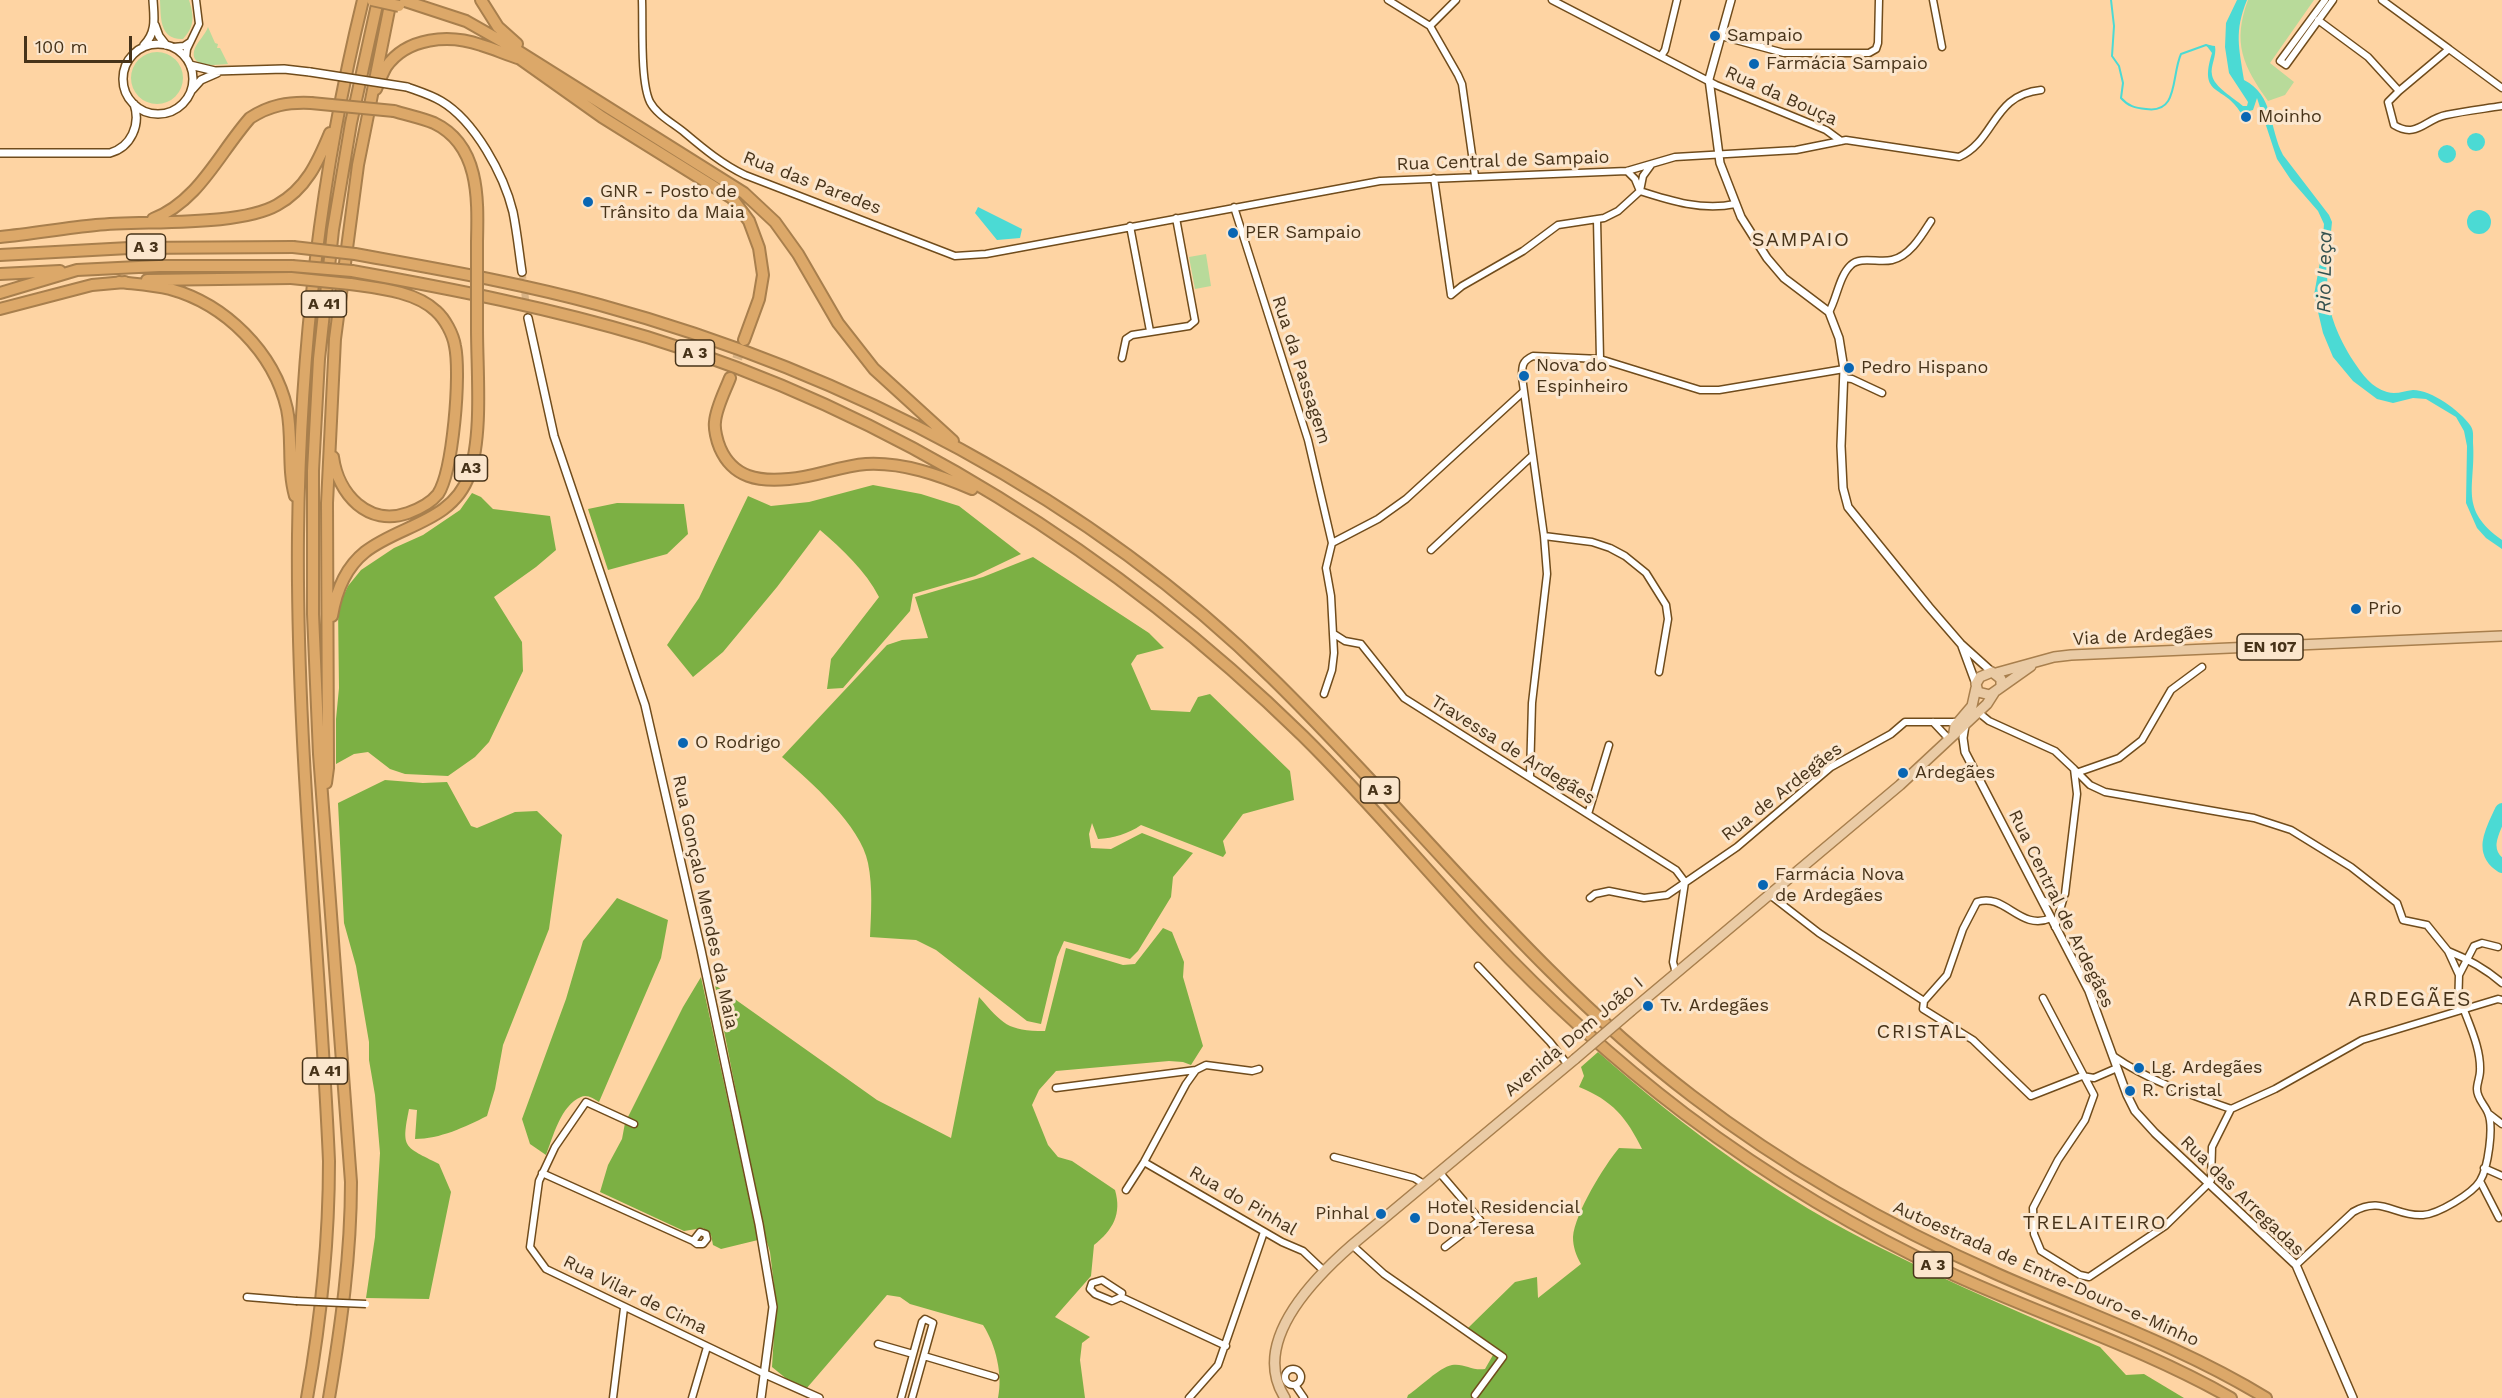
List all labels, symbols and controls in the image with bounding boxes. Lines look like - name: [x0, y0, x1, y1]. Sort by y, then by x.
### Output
- scale bar: [27, 24, 135, 62]
- place label: Sampaio: [1727, 25, 1803, 47]
- marker: Sampaio: [1708, 29, 1722, 43]
- text: 100 m: [35, 36, 88, 57]
- place label: Farmácia Sampaio: [1766, 53, 1928, 75]
- marker: Farmácia Sampaio: [1747, 57, 1761, 71]
- street label: Rua da Bouça: [1721, 62, 1841, 130]
- place label: Moinho: [2258, 106, 2322, 128]
- marker: Moinho: [2239, 110, 2253, 124]
- street label: Rua Central de Sampaio: [1396, 146, 1610, 176]
- street label: Rua das Paredes: [740, 147, 884, 219]
- place label: GNR - Posto de Trânsito da Maia: [600, 181, 745, 224]
- marker: GNR - Posto de Trânsito da Maia: [581, 195, 595, 209]
- place label: PER Sampaio: [1245, 222, 1361, 244]
- marker: PER Sampaio: [1226, 226, 1240, 240]
- district label: SAMPAIO: [1752, 228, 1850, 252]
- water label: Rio Leça: [2312, 231, 2338, 313]
- road number: A 3: [126, 234, 166, 260]
- road number: A 41: [302, 291, 346, 317]
- street label: Rua da Passagem: [1267, 293, 1335, 447]
- road number: A 3: [676, 340, 714, 366]
- place label: Nova do Espinheiro: [1536, 355, 1628, 398]
- place label: Pedro Hispano: [1861, 357, 1988, 379]
- marker: Pedro Hispano: [1842, 361, 1856, 375]
- marker: Nova do Espinheiro: [1517, 369, 1531, 383]
- road number: A3: [454, 455, 488, 481]
- place label: Prio: [2368, 598, 2402, 620]
- marker: Prio: [2349, 602, 2363, 616]
- street label: Via de Ardegães: [2072, 622, 2214, 650]
- road number: EN 107: [2237, 634, 2303, 660]
- street label: Travessa de Ardegães: [1427, 691, 1599, 809]
- place label: O Rodrigo: [695, 732, 781, 754]
- marker: O Rodrigo: [676, 736, 690, 750]
- street label: Rua de Ardegães: [1717, 738, 1847, 846]
- place label: Ardegães: [1915, 762, 1995, 784]
- marker: Ardegães: [1896, 766, 1910, 780]
- street label: Rua Gonçalo Mendes da Maia: [668, 773, 742, 1031]
- road number: A 3: [1360, 777, 1400, 803]
- street label: Rua Central de Ardegães: [2004, 807, 2118, 1011]
- place label: Farmácia Nova de Ardegães: [1775, 864, 1904, 906]
- marker: Farmácia Nova de Ardegães: [1756, 878, 1770, 892]
- street label: Avenida Dom João I: [1500, 973, 1648, 1101]
- district label: ARDEGÃES: [2348, 987, 2472, 1013]
- place label: Tv. Ardegães: [1660, 995, 1769, 1017]
- marker: Tv. Ardegães: [1641, 999, 1655, 1013]
- district label: CRISTAL: [1876, 1020, 1968, 1044]
- place label: Lg. Ardegães: [2151, 1057, 2263, 1079]
- road number: A 41: [302, 1058, 348, 1084]
- marker: Lg. Ardegães: [2132, 1061, 2146, 1075]
- place label: R. Cristal: [2142, 1080, 2222, 1102]
- marker: R. Cristal: [2123, 1084, 2137, 1098]
- street label: Rua das Arregadas: [2176, 1131, 2308, 1261]
- street label: Rua do Pinhal: [1185, 1161, 1301, 1241]
- street label: Autoestrada de Entre-Douro-e-Minho: [1890, 1196, 2202, 1352]
- place label: Hotel Residencial Dona Teresa: [1427, 1197, 1580, 1240]
- place label: Pinhal: [1315, 1203, 1369, 1225]
- marker: Pinhal: [1374, 1207, 1388, 1221]
- marker: Hotel Residencial Dona Teresa: [1408, 1211, 1422, 1225]
- district label: TRELAITEIRO: [2023, 1211, 2167, 1235]
- street label: Rua Vilar de Cima: [560, 1251, 710, 1339]
- road number: A 3: [1914, 1252, 1952, 1278]

